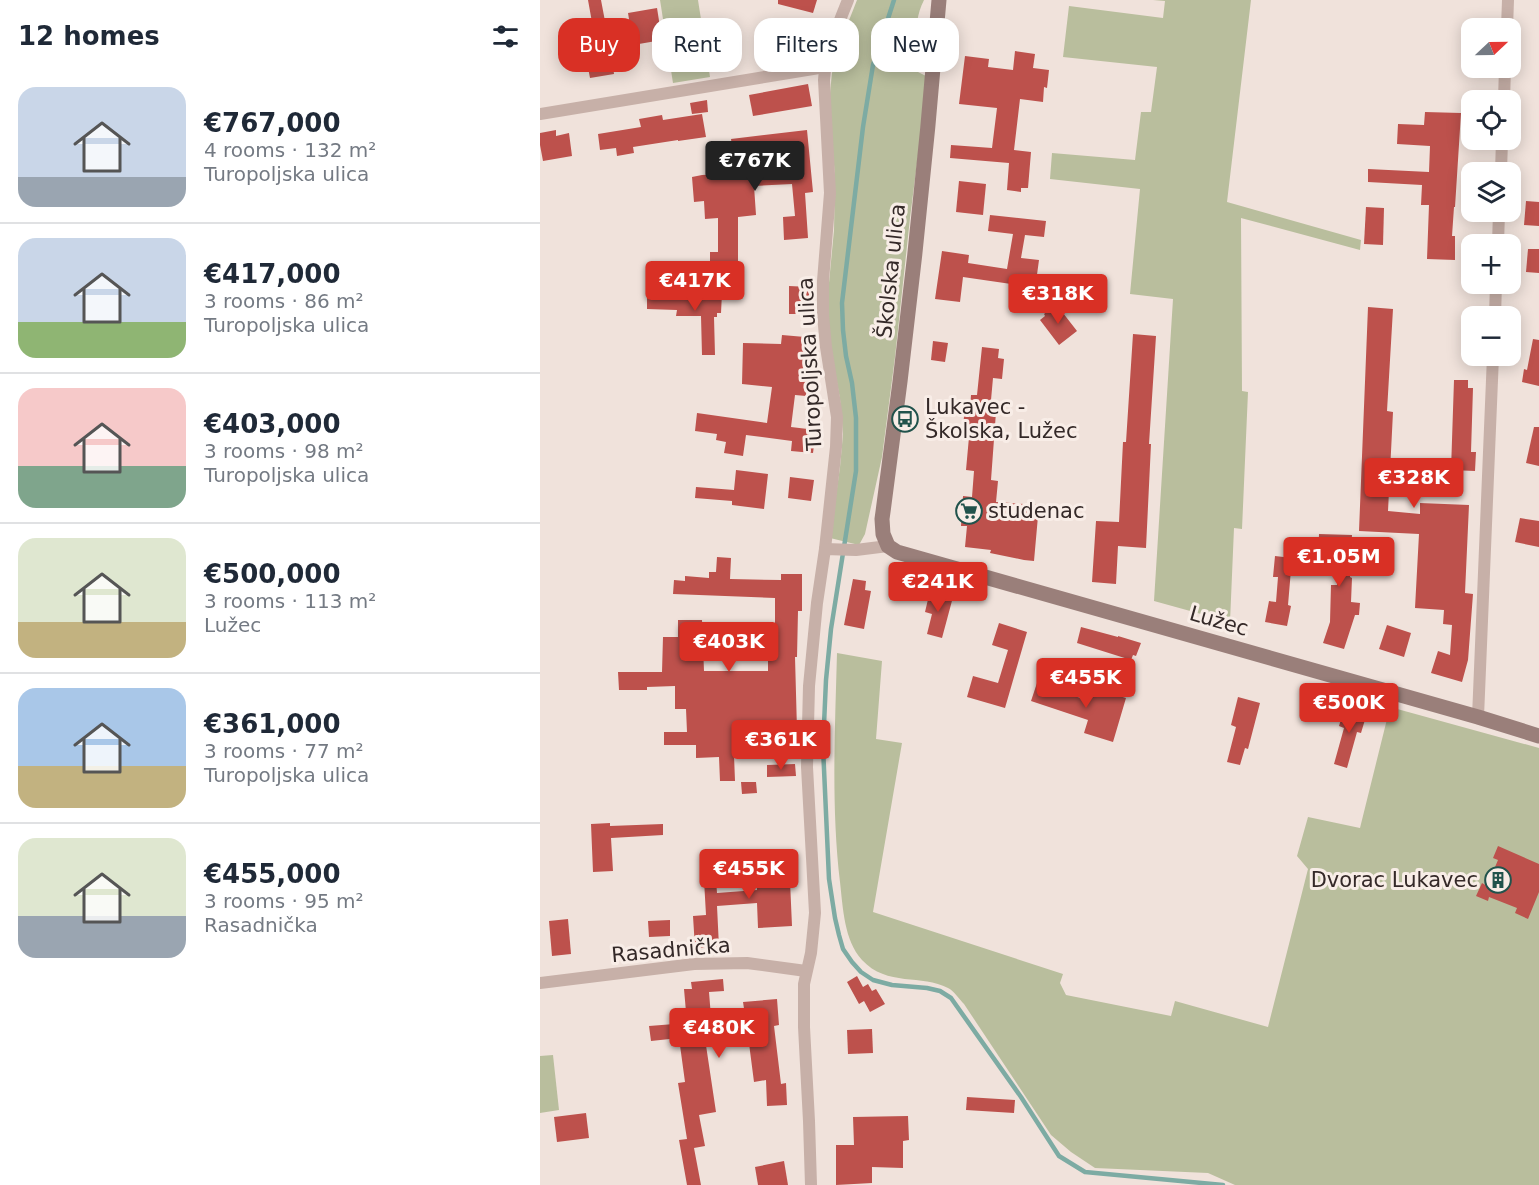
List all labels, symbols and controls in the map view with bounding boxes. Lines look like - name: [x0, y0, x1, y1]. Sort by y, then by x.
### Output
- chip: Buy: [558, 18, 640, 72]
- chip: Rent: [652, 18, 742, 72]
- chip: Filters: [754, 18, 859, 72]
- chip: New: [871, 18, 959, 72]
- north arrow: [1461, 18, 1521, 78]
- map controls: [1461, 18, 1521, 366]
- icon: filters: [489, 20, 522, 53]
- text: 12 homes: [18, 21, 160, 51]
- button: locate: [1461, 90, 1521, 150]
- text: €767,000: [204, 108, 341, 138]
- icon: home: [66, 111, 138, 183]
- text: 4 rooms · 132 m²: [204, 138, 376, 162]
- pin: €767K: [713, 141, 797, 192]
- text: €767K: [719, 148, 791, 172]
- text: Turopoljska ulica: [204, 162, 369, 186]
- button: layers: [1461, 162, 1521, 222]
- street label: Školska ulica: [871, 202, 910, 339]
- button: +: [1461, 234, 1521, 294]
- text: €417,000: [204, 259, 341, 289]
- pin: €417K: [653, 261, 737, 312]
- icon: home: [66, 262, 138, 334]
- text: €417K: [659, 268, 731, 292]
- pin: €318K: [1016, 274, 1100, 325]
- street label: Turopoljska ulica: [793, 277, 827, 452]
- text: €318K: [1022, 281, 1094, 305]
- text: 3 rooms · 86 m²: [204, 289, 364, 313]
- button: −: [1461, 306, 1521, 366]
- text: Turopoljska ulica: [204, 313, 369, 337]
- place label: Lukavec - Školska, Lužec: [925, 395, 1078, 443]
- bus stop icon: Lukavec - Školska, Lužec: [890, 404, 920, 434]
- text: €403,000: [204, 409, 341, 439]
- icon: home: [66, 412, 138, 484]
- text: 3 rooms · 98 m²: [204, 439, 364, 463]
- pin: €328K: [1372, 458, 1456, 509]
- text: Turopoljska ulica: [204, 463, 369, 487]
- text: €328K: [1378, 465, 1450, 489]
- supermarket icon: studenac: [954, 496, 984, 526]
- place label: studenac: [988, 499, 1084, 523]
- pin: €1.05M: [1290, 537, 1388, 588]
- text: €1.05M: [1297, 544, 1381, 568]
- text: €500,000: [204, 559, 341, 589]
- icon: home: [66, 562, 138, 634]
- pin: €241K: [896, 562, 980, 613]
- text: €241K: [902, 569, 974, 593]
- text: 3 rooms · 113 m²: [204, 589, 376, 613]
- street label: Lužec: [1187, 601, 1251, 641]
- text: Lužec: [204, 613, 261, 637]
- pin: €403K: [687, 622, 771, 673]
- text: €403K: [693, 629, 765, 653]
- pin: €455K: [1044, 658, 1128, 709]
- text: €455K: [1050, 665, 1122, 689]
- pin: €500K: [1307, 683, 1391, 734]
- text: €500K: [1313, 690, 1385, 714]
- text: €361,000: [204, 709, 341, 739]
- icon: home: [66, 712, 138, 784]
- pin: €361K: [739, 720, 823, 771]
- text: €361K: [745, 727, 817, 751]
- text: 3 rooms · 77 m²: [204, 739, 364, 763]
- text: Turopoljska ulica: [204, 763, 369, 787]
- pin: €455K: [707, 849, 791, 900]
- text: €455K: [713, 856, 785, 880]
- text: €455,000: [204, 859, 341, 889]
- icon: home: [66, 862, 138, 934]
- building icon: Dvorac Lukavec: [1483, 865, 1513, 895]
- place label: Dvorac Lukavec: [1311, 868, 1478, 892]
- text: 3 rooms · 95 m²: [204, 889, 364, 913]
- text: Rasadnička: [204, 913, 318, 937]
- street label: Rasadnička: [610, 933, 732, 967]
- pin: €480K: [677, 1008, 761, 1059]
- text: €480K: [683, 1015, 755, 1039]

